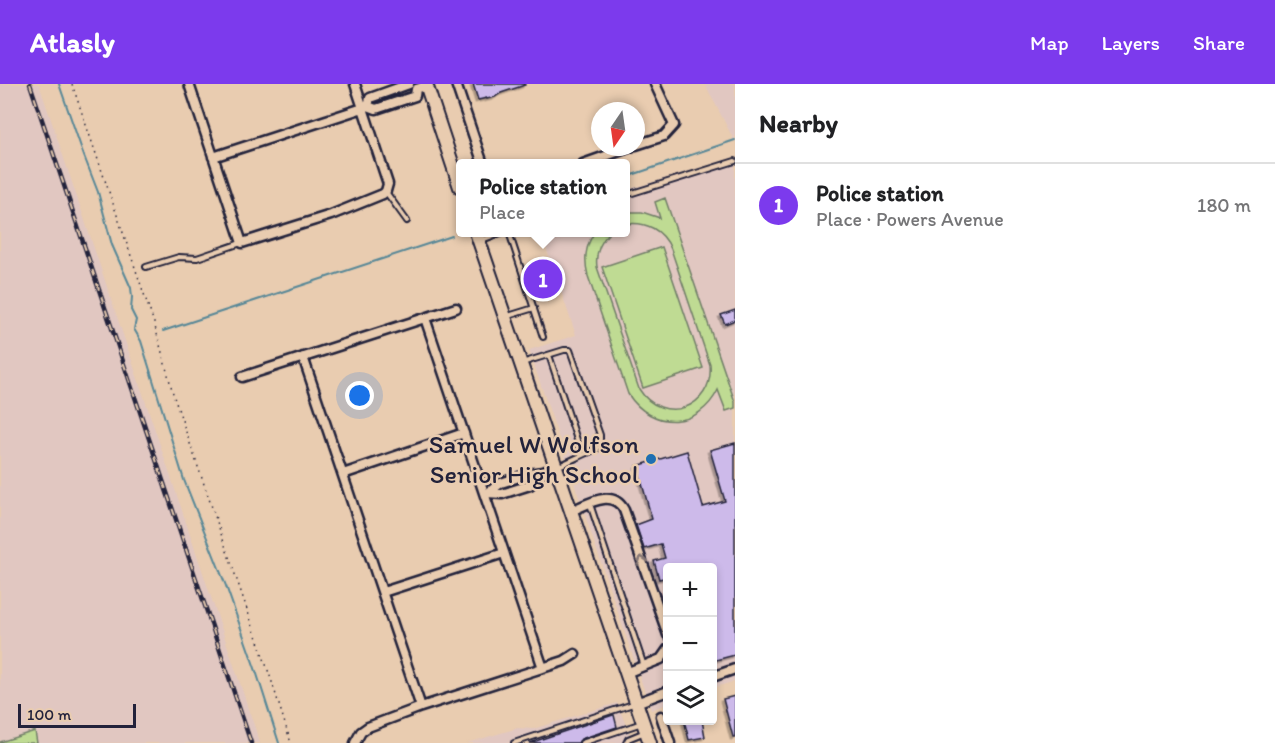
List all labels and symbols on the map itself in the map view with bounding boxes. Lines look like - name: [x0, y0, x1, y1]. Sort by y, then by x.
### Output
- north arrow: [591, 102, 645, 156]
- pin: 1: [524, 256, 562, 302]
- your location: [345, 381, 374, 410]
- place label: Samuel W Wolfson Senior High School: [429, 428, 639, 490]
- marker: Samuel W Wolfson Senior High School: [644, 452, 658, 466]
- one-way arrow: [636, 555, 649, 566]
- scale bar: [18, 701, 136, 728]

